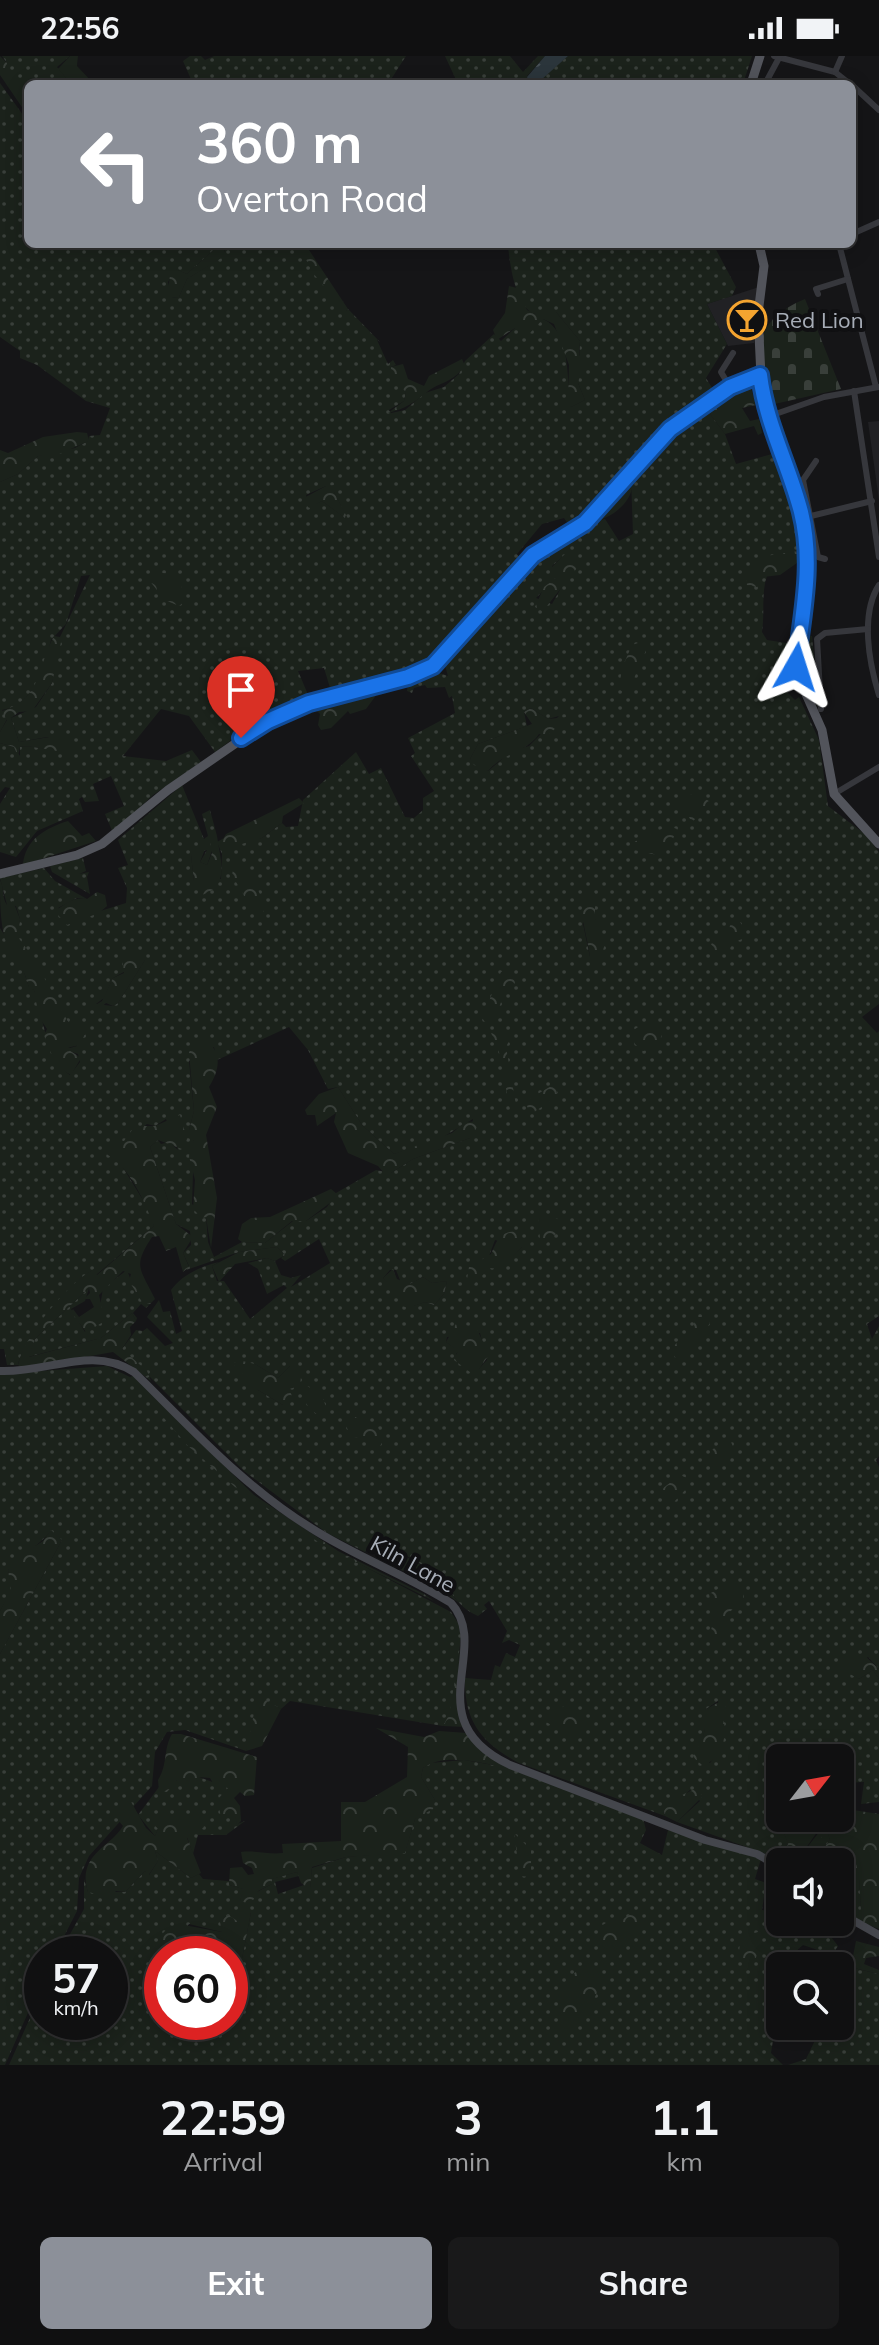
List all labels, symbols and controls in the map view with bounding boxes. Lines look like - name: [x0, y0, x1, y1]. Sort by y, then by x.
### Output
- text: 22:56: [40, 9, 119, 47]
- text: 360 m: [196, 107, 363, 177]
- icon: left: [64, 112, 168, 216]
- text: Overton Road: [196, 176, 428, 221]
- bar icon: Red Lion: [726, 299, 768, 341]
- place label: Red Lion: [775, 306, 864, 334]
- position arrow: [754, 625, 838, 709]
- pin: [207, 656, 275, 738]
- icon: arrive: [219, 668, 263, 712]
- street label: Kiln Lane: [365, 1529, 461, 1599]
- north arrow: [766, 1744, 854, 1832]
- map controls: [766, 1744, 854, 2040]
- button: sound: [766, 1848, 854, 1936]
- speed limit sign: 60: [144, 1936, 248, 2040]
- button: search: [766, 1952, 854, 2040]
- text: 57: [52, 1953, 100, 2003]
- text: km/h: [53, 1995, 99, 2020]
- text: 22:59: [160, 2087, 287, 2147]
- text: 3: [454, 2087, 483, 2147]
- text: 1.1: [650, 2087, 719, 2147]
- text: Arrival: [183, 2145, 263, 2178]
- text: min: [446, 2145, 490, 2178]
- text: km: [667, 2145, 703, 2178]
- button: Exit: [40, 2237, 432, 2329]
- button: Share: [448, 2237, 839, 2329]

